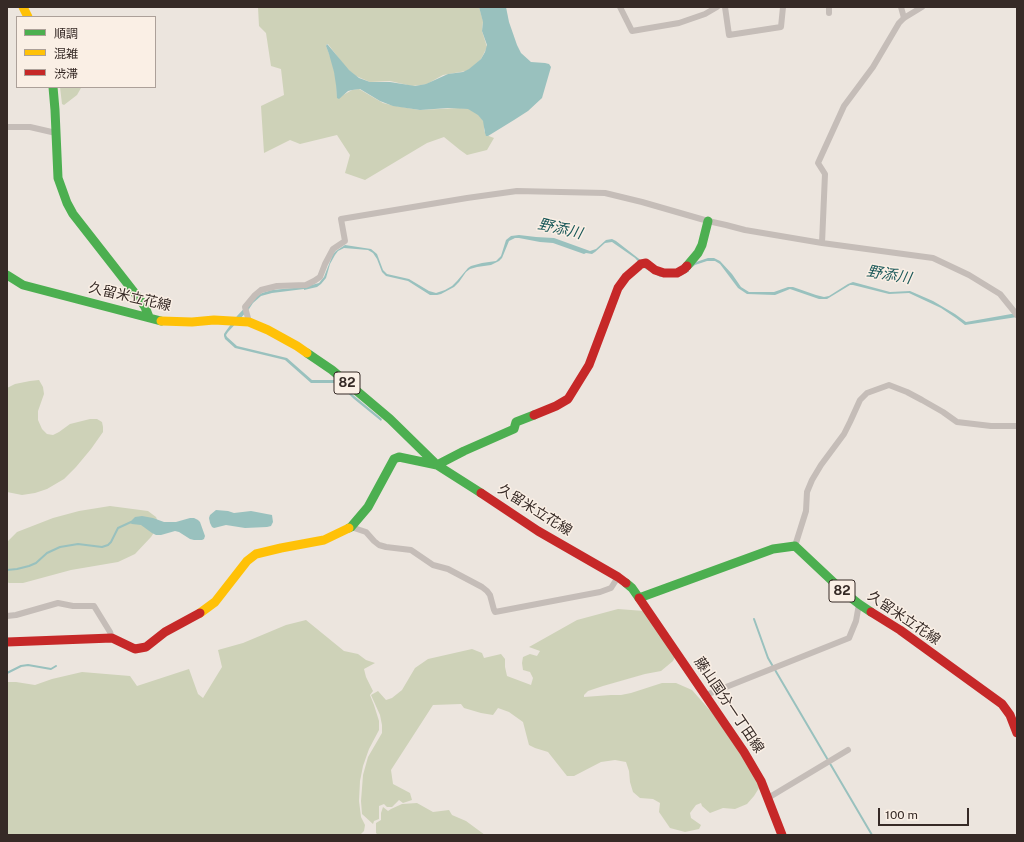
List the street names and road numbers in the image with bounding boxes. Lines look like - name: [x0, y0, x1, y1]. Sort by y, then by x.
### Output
- street label: 久留米立花線: [87, 279, 173, 315]
- road number: 82: [334, 372, 360, 394]
- street label: 久留米立花線: [495, 481, 575, 539]
- road number: 82: [829, 580, 855, 602]
- street label: 久留米立花線: [864, 588, 944, 648]
- street label: 藤山国分一丁田線: [691, 654, 767, 756]

